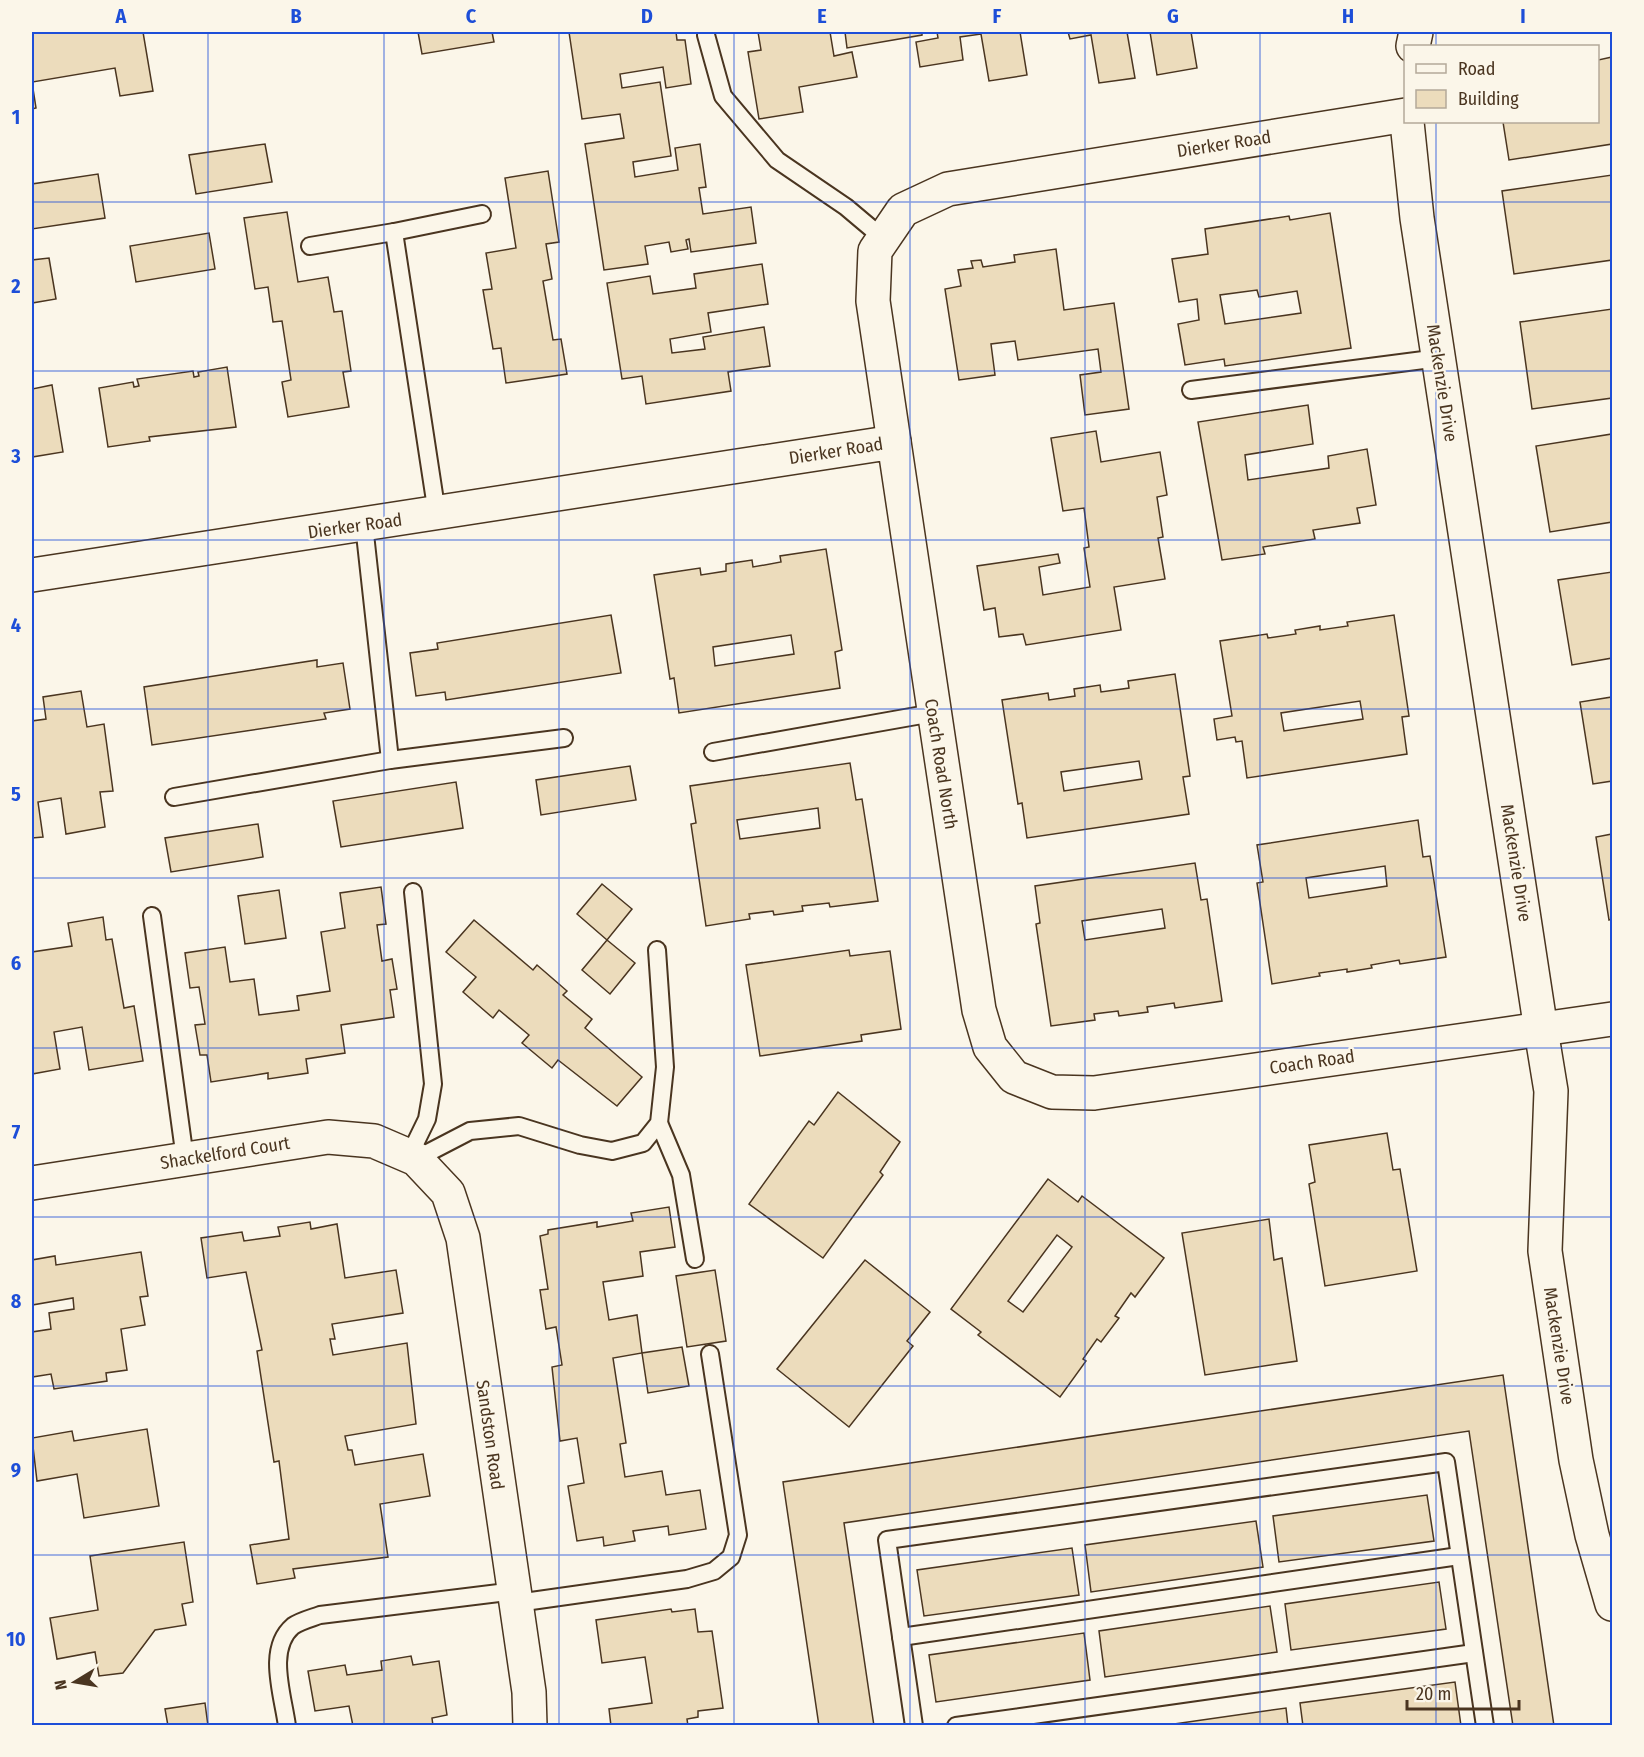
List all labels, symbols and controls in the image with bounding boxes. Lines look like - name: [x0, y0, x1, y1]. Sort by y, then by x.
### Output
- text: A: [115, 4, 128, 28]
- text: B: [290, 4, 302, 28]
- text: C: [466, 4, 477, 28]
- text: D: [641, 4, 653, 28]
- text: E: [817, 4, 827, 28]
- text: F: [993, 4, 1002, 28]
- text: G: [1167, 4, 1179, 28]
- text: H: [1342, 4, 1354, 28]
- text: I: [1520, 4, 1526, 28]
- legend: [1404, 45, 1599, 123]
- text: Road: [1458, 58, 1495, 80]
- text: Building: [1458, 88, 1519, 110]
- text: 1: [12, 105, 20, 129]
- street label: Dierker Road: [1175, 126, 1273, 162]
- text: 2: [10, 274, 21, 298]
- street label: Mackenzie Drive: [1422, 323, 1462, 443]
- street label: Dierker Road: [787, 433, 885, 469]
- text: 3: [10, 444, 21, 468]
- street label: Dierker Road: [306, 508, 404, 544]
- text: 4: [11, 613, 21, 637]
- street label: Coach Road North: [920, 697, 962, 831]
- text: 5: [11, 782, 21, 806]
- street label: Mackenzie Drive: [1496, 803, 1536, 923]
- text: 6: [11, 951, 21, 975]
- street label: Coach Road: [1268, 1045, 1356, 1079]
- text: 7: [12, 1120, 21, 1144]
- street label: Shackelford Court: [159, 1132, 292, 1174]
- street label: Mackenzie Drive: [1539, 1286, 1579, 1406]
- text: 8: [11, 1289, 22, 1313]
- street label: Sandston Road: [471, 1379, 509, 1491]
- text: 9: [11, 1458, 21, 1482]
- text: 10: [6, 1627, 26, 1651]
- north arrow: [45, 1652, 105, 1712]
- scale bar: [1407, 1673, 1520, 1711]
- text: N: [51, 1678, 71, 1691]
- text: 20 m: [1416, 1683, 1451, 1705]

